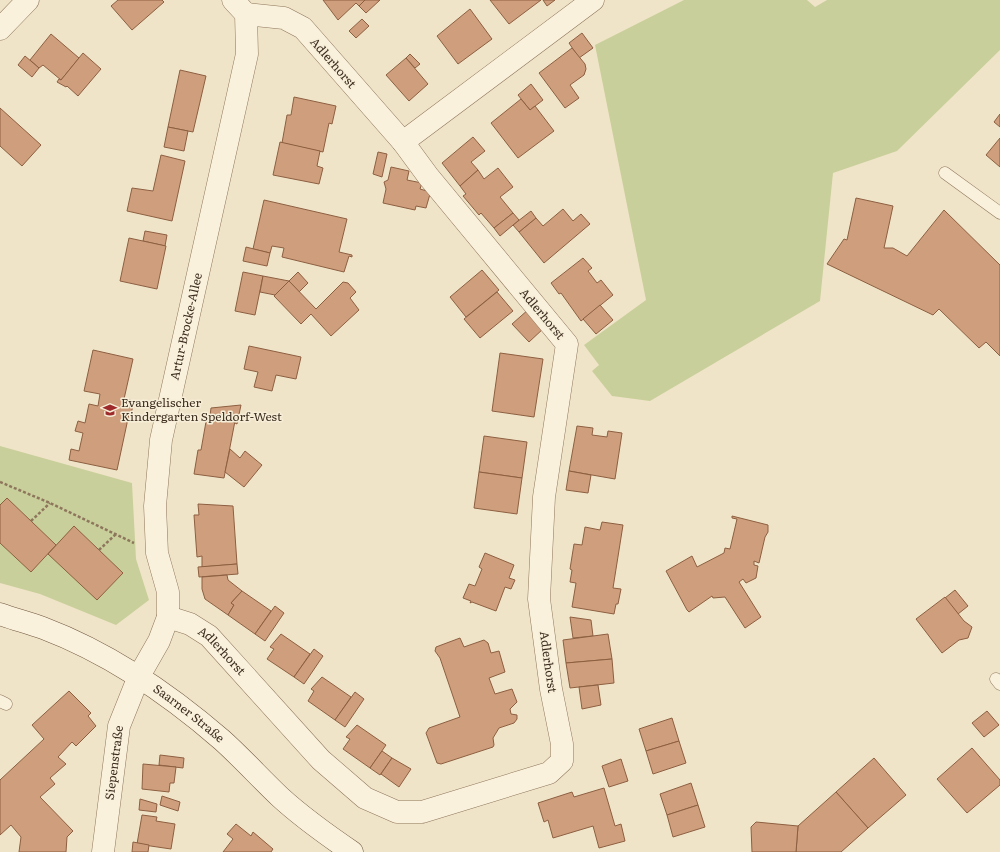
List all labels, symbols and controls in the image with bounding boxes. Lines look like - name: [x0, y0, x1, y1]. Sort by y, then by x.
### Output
- street label: Adlerhorst: [307, 33, 361, 92]
- street label: Artur-Brocke-Allee: [165, 271, 206, 382]
- street label: Adlerhorst: [516, 284, 570, 343]
- place label: Evangelischer Kindergarten Speldorf-West: [121, 393, 282, 425]
- school or university icon: Evangelischer Kindergarten Speldorf-West: [102, 402, 118, 418]
- street label: Adlerhorst: [195, 621, 250, 679]
- street label: Adlerhorst: [536, 630, 562, 694]
- street label: Saarner Straße: [150, 679, 229, 746]
- street label: Siepenstraße: [100, 724, 127, 801]

